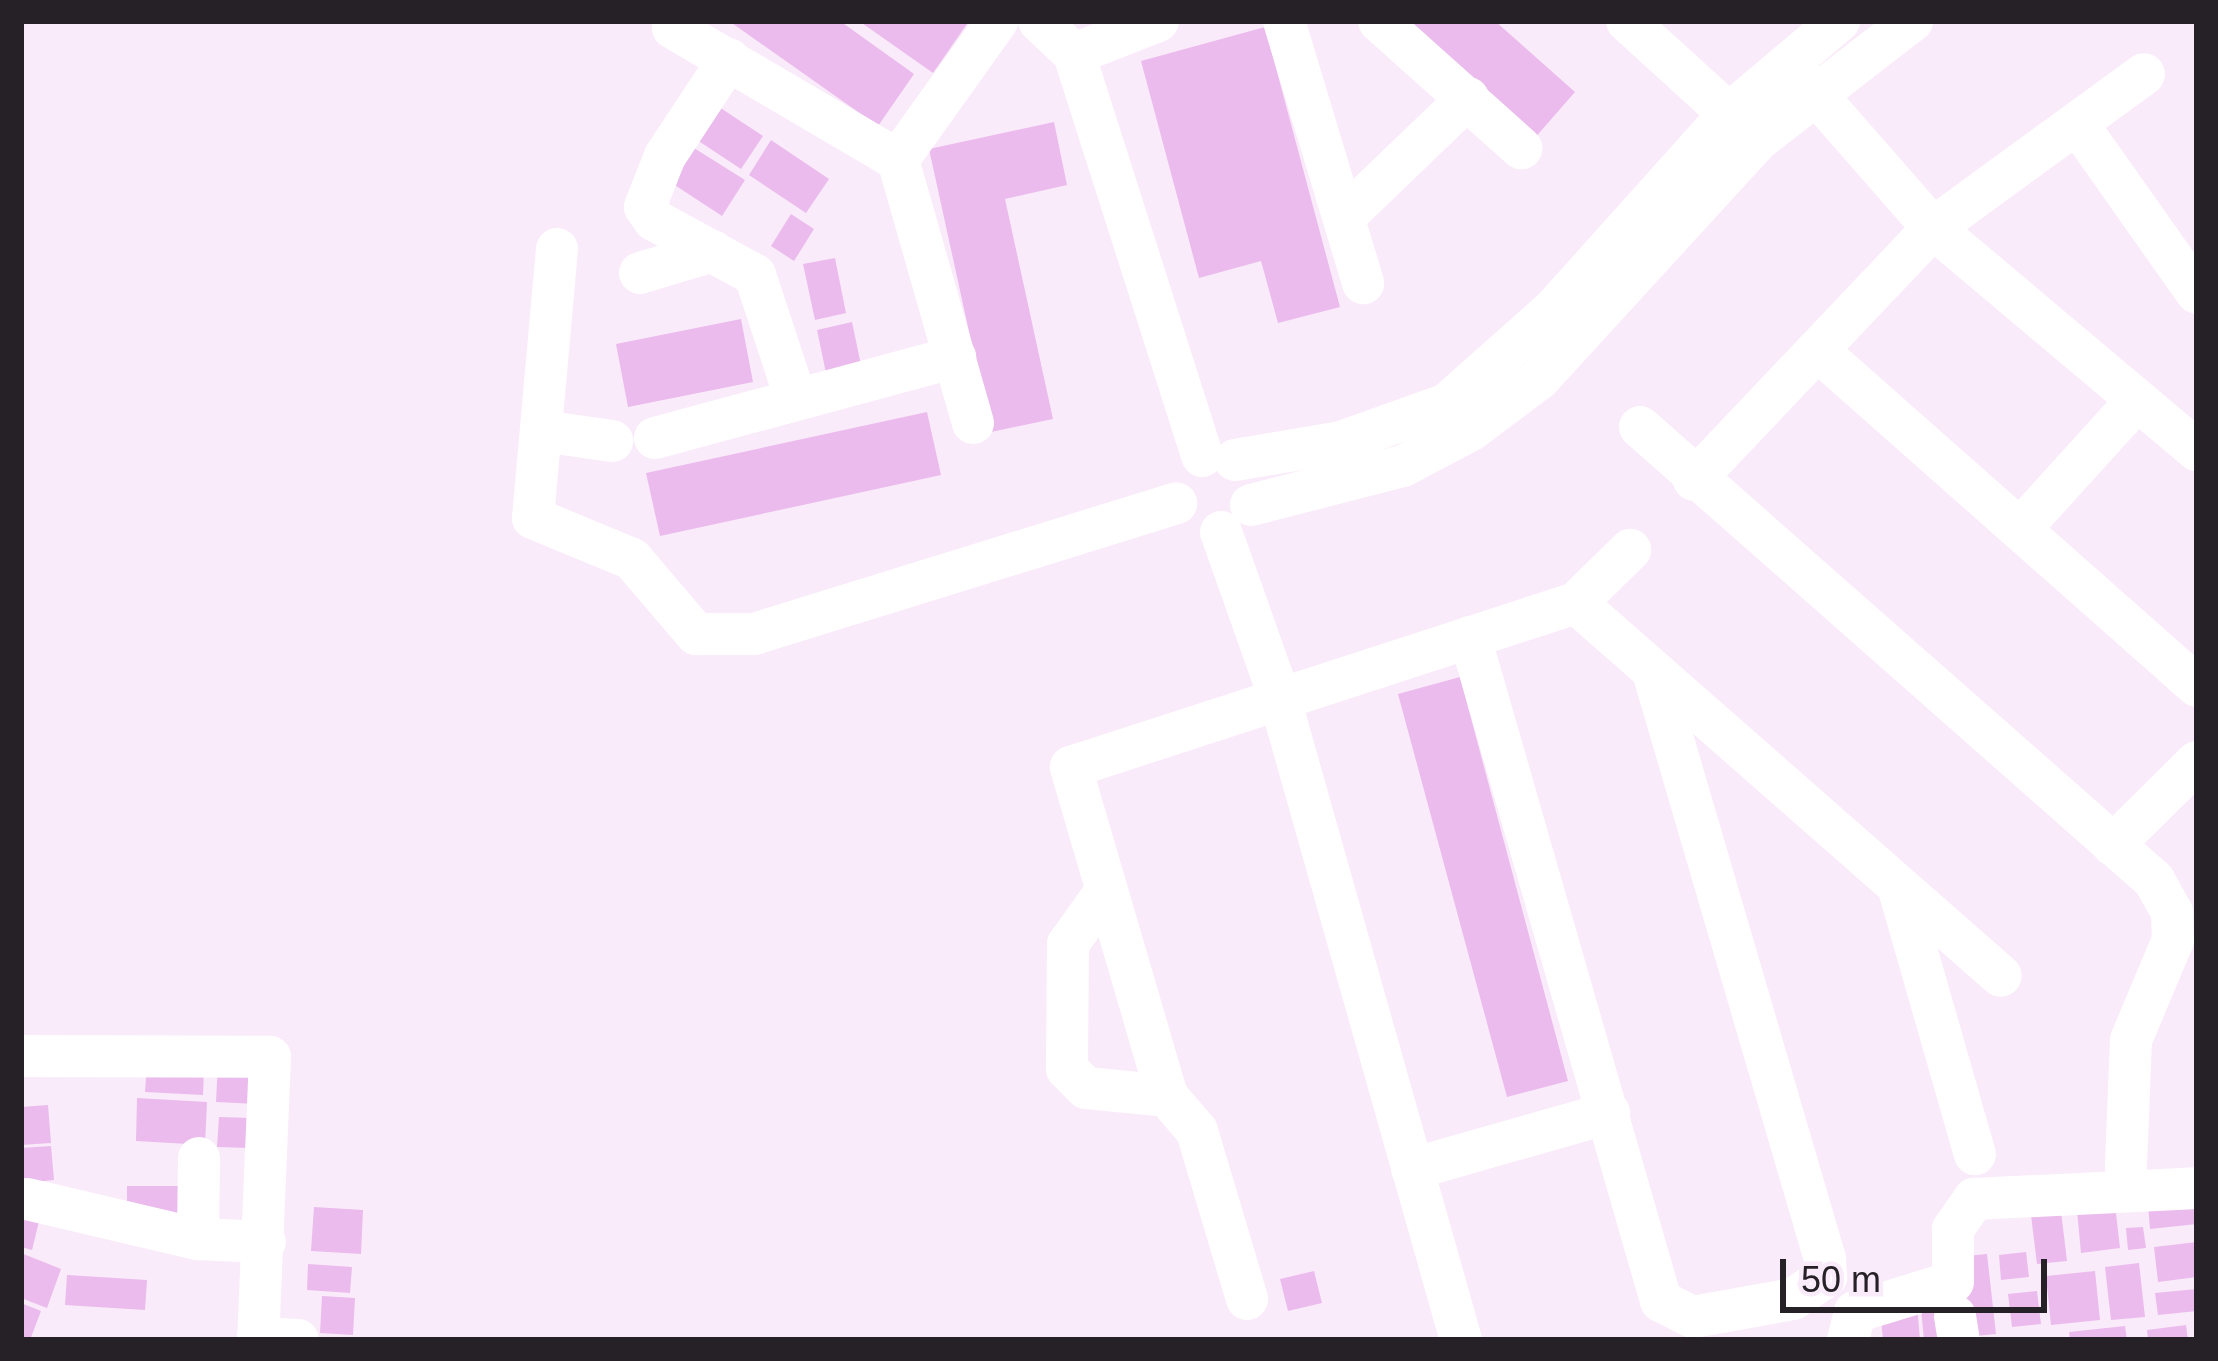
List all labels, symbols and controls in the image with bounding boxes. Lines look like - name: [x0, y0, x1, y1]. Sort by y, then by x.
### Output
- scale bar: [1786, 1235, 2053, 1309]
- text: 50 m: [1801, 1259, 1881, 1300]

